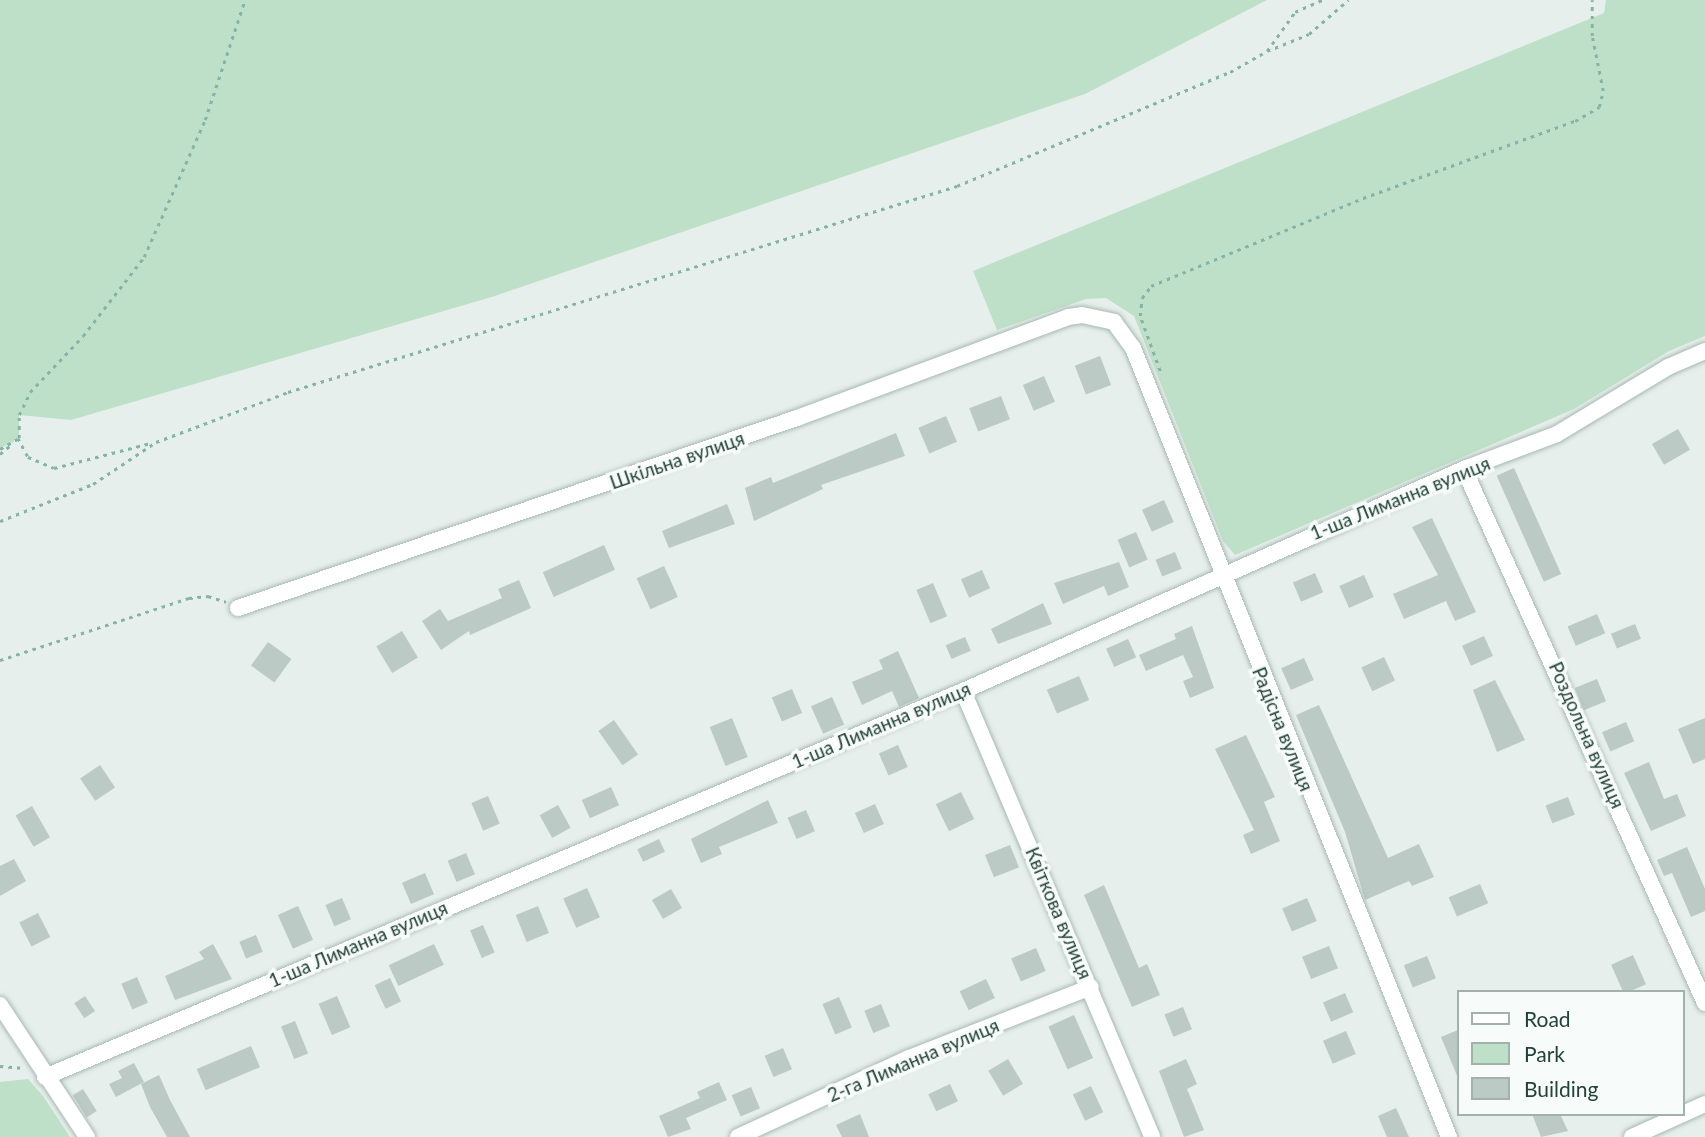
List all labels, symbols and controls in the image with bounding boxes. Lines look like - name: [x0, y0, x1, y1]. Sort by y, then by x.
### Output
- street label: Шкільна вулиця: [607, 426, 747, 494]
- street label: 1-ша Лиманна вулиця: [1307, 451, 1493, 545]
- street label: Роздольна вулиця: [1544, 658, 1630, 812]
- street label: Радісна вулиця: [1248, 664, 1318, 794]
- street label: 1-ша Лиманна вулиця: [788, 677, 974, 773]
- street label: Квіткова вулиця: [1021, 844, 1097, 982]
- street label: 1-ша Лиманна вулиця: [265, 896, 451, 992]
- legend: [1456, 990, 1684, 1116]
- text: Road: [1524, 1006, 1571, 1031]
- street label: 2-га Лиманна вулиця: [824, 1014, 1002, 1106]
- text: Park: [1524, 1041, 1565, 1066]
- text: Building: [1524, 1076, 1599, 1101]

